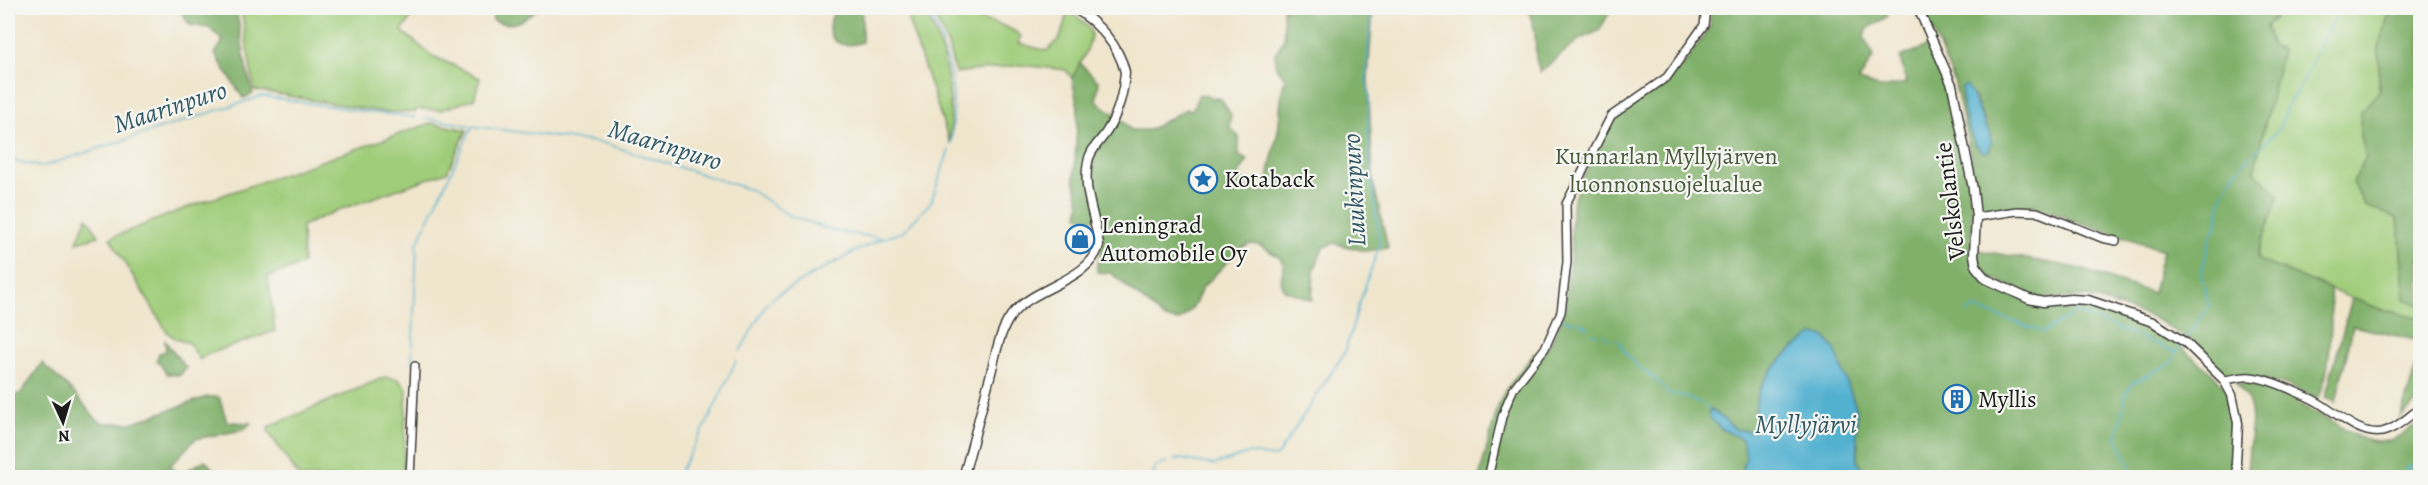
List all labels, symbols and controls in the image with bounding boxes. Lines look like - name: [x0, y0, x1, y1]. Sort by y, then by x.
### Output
- water label: Maarinpuro: [109, 72, 231, 142]
- water label: Maarinpuro: [604, 111, 726, 179]
- water label: Luukinpuro: [1334, 132, 1374, 248]
- park label: Kunnarlan Myllyjärven luonnonsuojelualue: [1554, 140, 1778, 200]
- street label: Velskolantie: [1927, 140, 1973, 263]
- place icon: Kotaback: [1187, 163, 1219, 195]
- place label: Kotaback: [1224, 163, 1315, 195]
- place label: Leningrad Automobile Oy: [1100, 209, 1247, 269]
- shop icon: Leningrad Automobile Oy: [1064, 223, 1096, 255]
- building icon: Myllis: [1941, 383, 1973, 415]
- place label: Myllis: [1978, 383, 2037, 415]
- north arrow: [33, 392, 93, 452]
- water label: Myllyjärvi: [1755, 407, 1857, 442]
- text: N: [57, 425, 71, 447]

